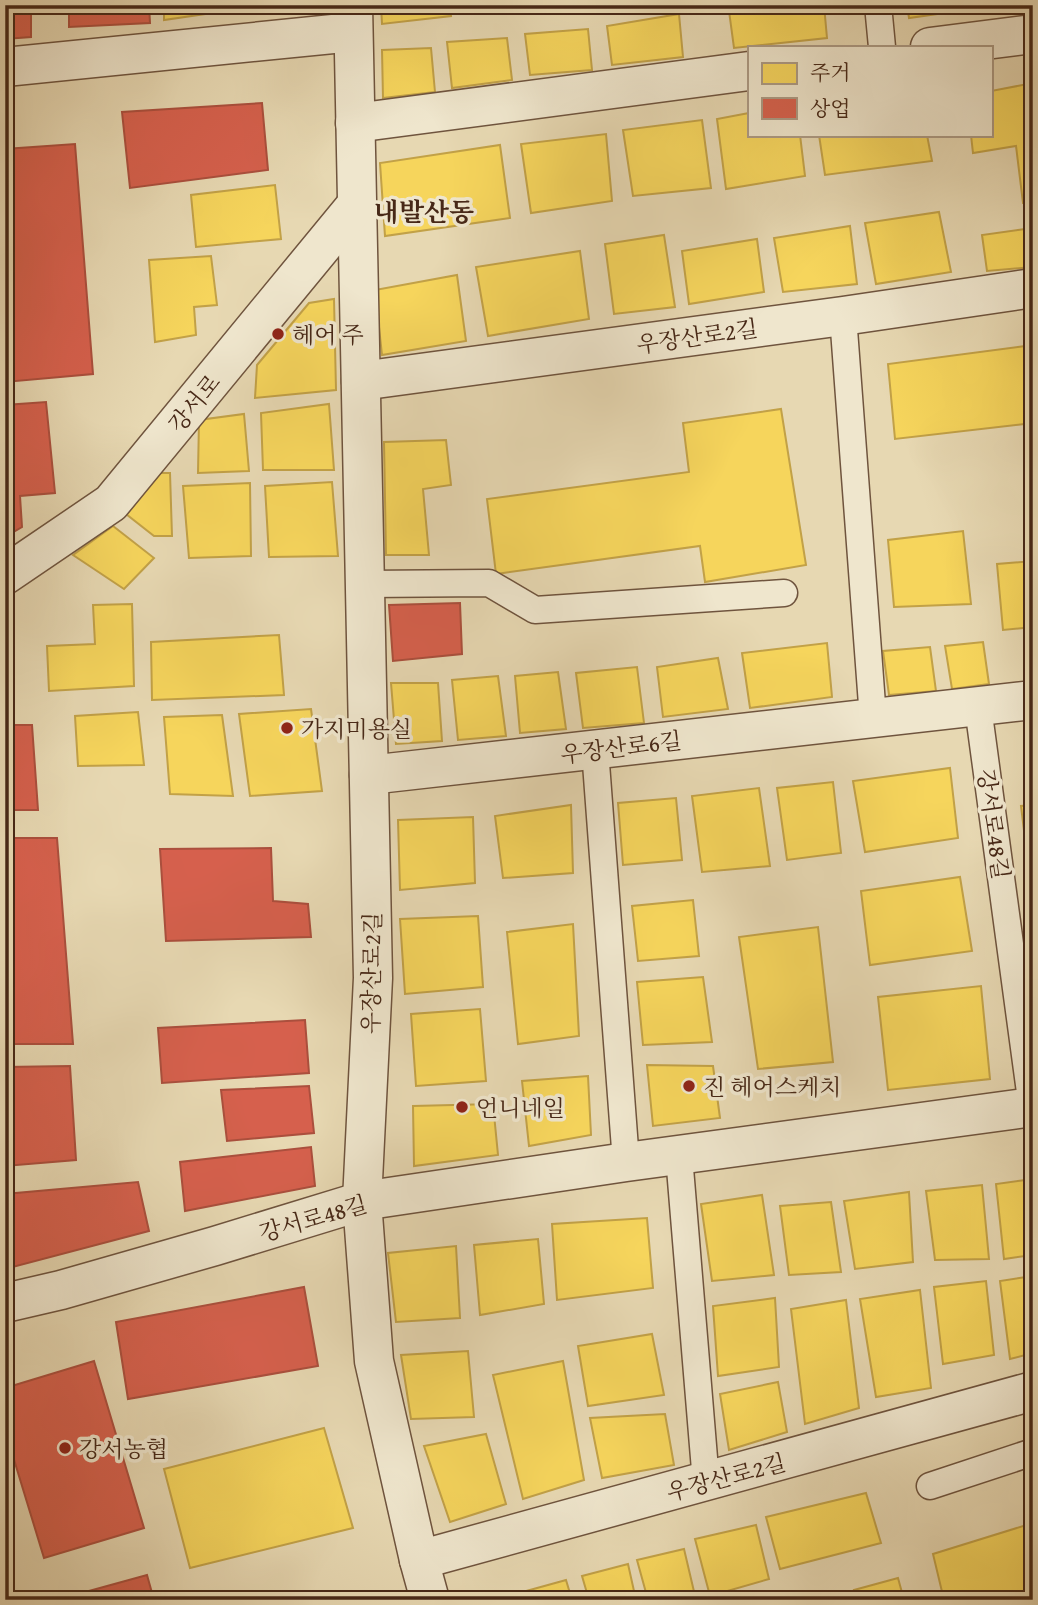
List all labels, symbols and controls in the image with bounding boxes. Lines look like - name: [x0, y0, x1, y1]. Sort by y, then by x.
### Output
- legend: [748, 46, 992, 136]
- text: 주거: [810, 57, 851, 88]
- text: 상업: [810, 93, 851, 124]
- district label: 내발산동: [374, 192, 474, 231]
- street label: 우장산로2길: [634, 311, 760, 361]
- place label: 헤어 주: [292, 318, 364, 351]
- marker: 헤어 주: [270, 326, 286, 342]
- street label: 강서로: [160, 367, 228, 439]
- place label: 가지미용실: [301, 712, 412, 745]
- marker: 가지미용실: [279, 720, 295, 736]
- street label: 우장산로6길: [558, 723, 684, 771]
- street label: 강서로48길: [970, 767, 1018, 881]
- street label: 우장산로2길: [353, 912, 389, 1034]
- place label: 진 헤어스케치: [703, 1070, 841, 1103]
- marker: 진 헤어스케치: [681, 1078, 697, 1094]
- place label: 언니네일: [476, 1091, 565, 1124]
- marker: 언니네일: [454, 1099, 470, 1115]
- street label: 강서로48길: [255, 1187, 371, 1249]
- place label: 강서농협: [79, 1432, 168, 1465]
- marker: 강서농협: [57, 1440, 73, 1456]
- street label: 우장산로2길: [663, 1445, 789, 1509]

